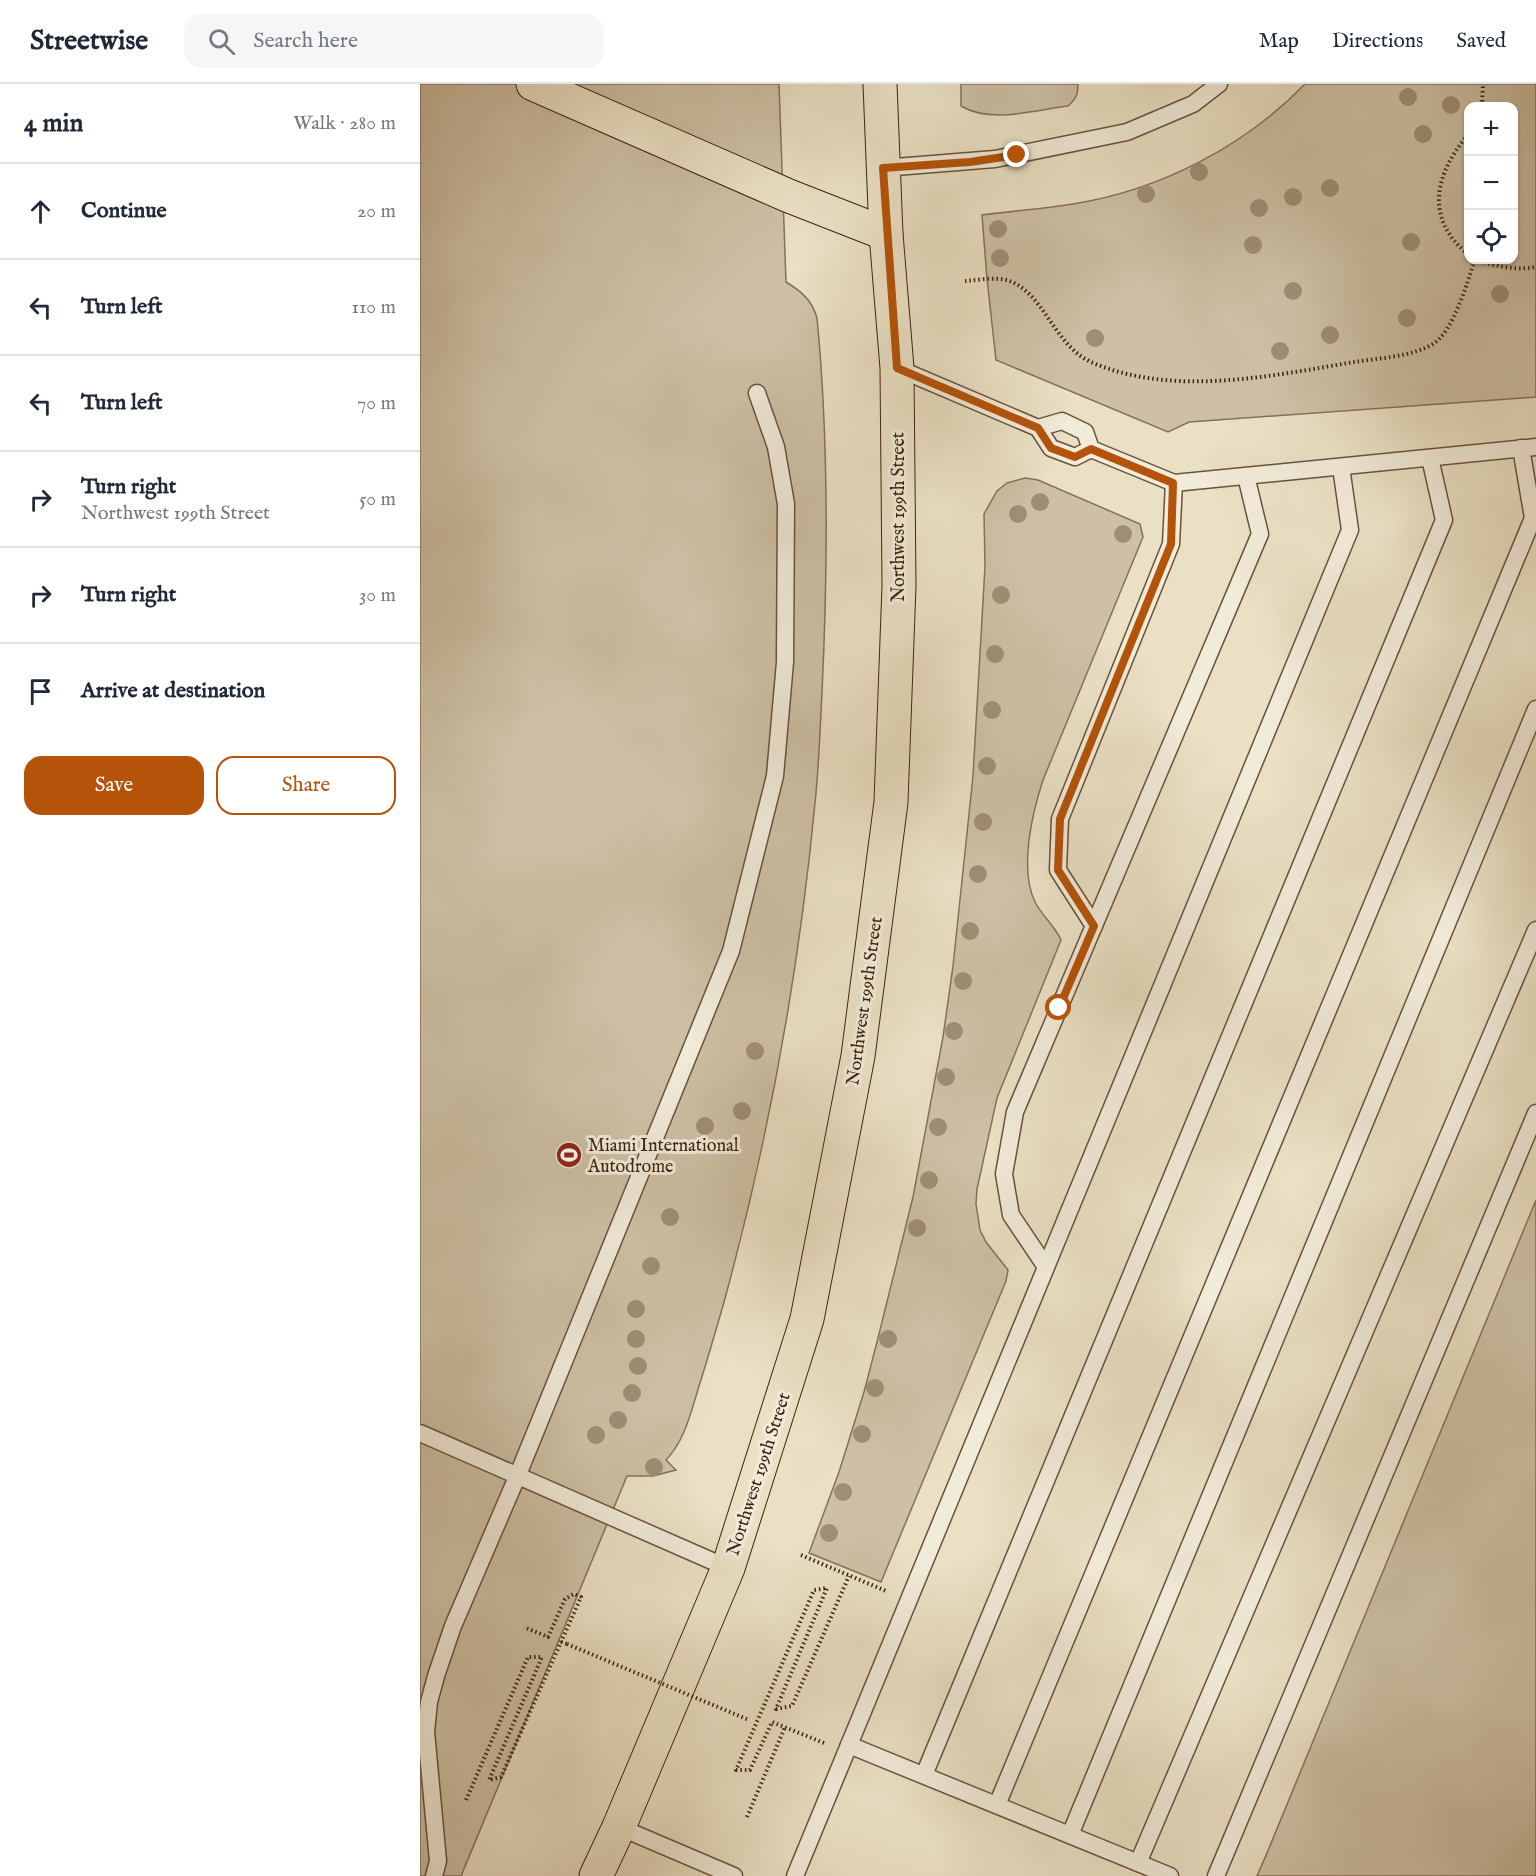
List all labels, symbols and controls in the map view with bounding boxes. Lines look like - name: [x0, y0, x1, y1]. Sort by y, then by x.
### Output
- search box: [184, 14, 604, 68]
- text: Streetwise: [30, 24, 148, 59]
- icon: search: [205, 25, 238, 58]
- text: Search here: [253, 27, 358, 55]
- text: Map: [1259, 28, 1299, 55]
- text: Directions: [1332, 28, 1423, 55]
- text: Saved: [1456, 28, 1506, 55]
- map controls: [1464, 102, 1518, 264]
- button: +: [1464, 102, 1518, 156]
- text: 4 min: [24, 107, 83, 140]
- text: Walk · 280 m: [293, 111, 396, 136]
- route end: [1003, 141, 1029, 167]
- button: −: [1464, 156, 1518, 210]
- icon: ahead: [24, 195, 57, 228]
- text: Continue: [81, 197, 167, 225]
- text: 20 m: [357, 199, 396, 224]
- button: locate: [1464, 210, 1518, 264]
- icon: left: [24, 291, 57, 324]
- text: Turn left: [81, 293, 163, 321]
- text: 110 m: [352, 295, 396, 320]
- icon: left: [24, 387, 57, 420]
- text: Turn left: [81, 389, 163, 417]
- text: 70 m: [357, 391, 396, 416]
- street label: Northwest 199th Street: [888, 432, 911, 602]
- text: Turn right: [81, 473, 176, 501]
- icon: right: [24, 483, 57, 516]
- text: 50 m: [359, 487, 396, 512]
- text: Northwest 199th Street: [81, 501, 270, 526]
- icon: right: [24, 579, 57, 612]
- text: Turn right: [81, 581, 176, 609]
- text: 30 m: [359, 583, 396, 608]
- icon: arrive: [24, 675, 57, 708]
- text: Arrive at destination: [81, 677, 265, 705]
- button: Save: [24, 756, 204, 815]
- button: Share: [216, 756, 396, 815]
- street label: Northwest 199th Street: [842, 915, 889, 1087]
- route start: [1045, 994, 1071, 1020]
- place label: Miami International Autodrome: [587, 1135, 739, 1179]
- sports icon: Miami International Autodrome: [554, 1140, 584, 1170]
- street label: Northwest 199th Street: [722, 1390, 797, 1559]

